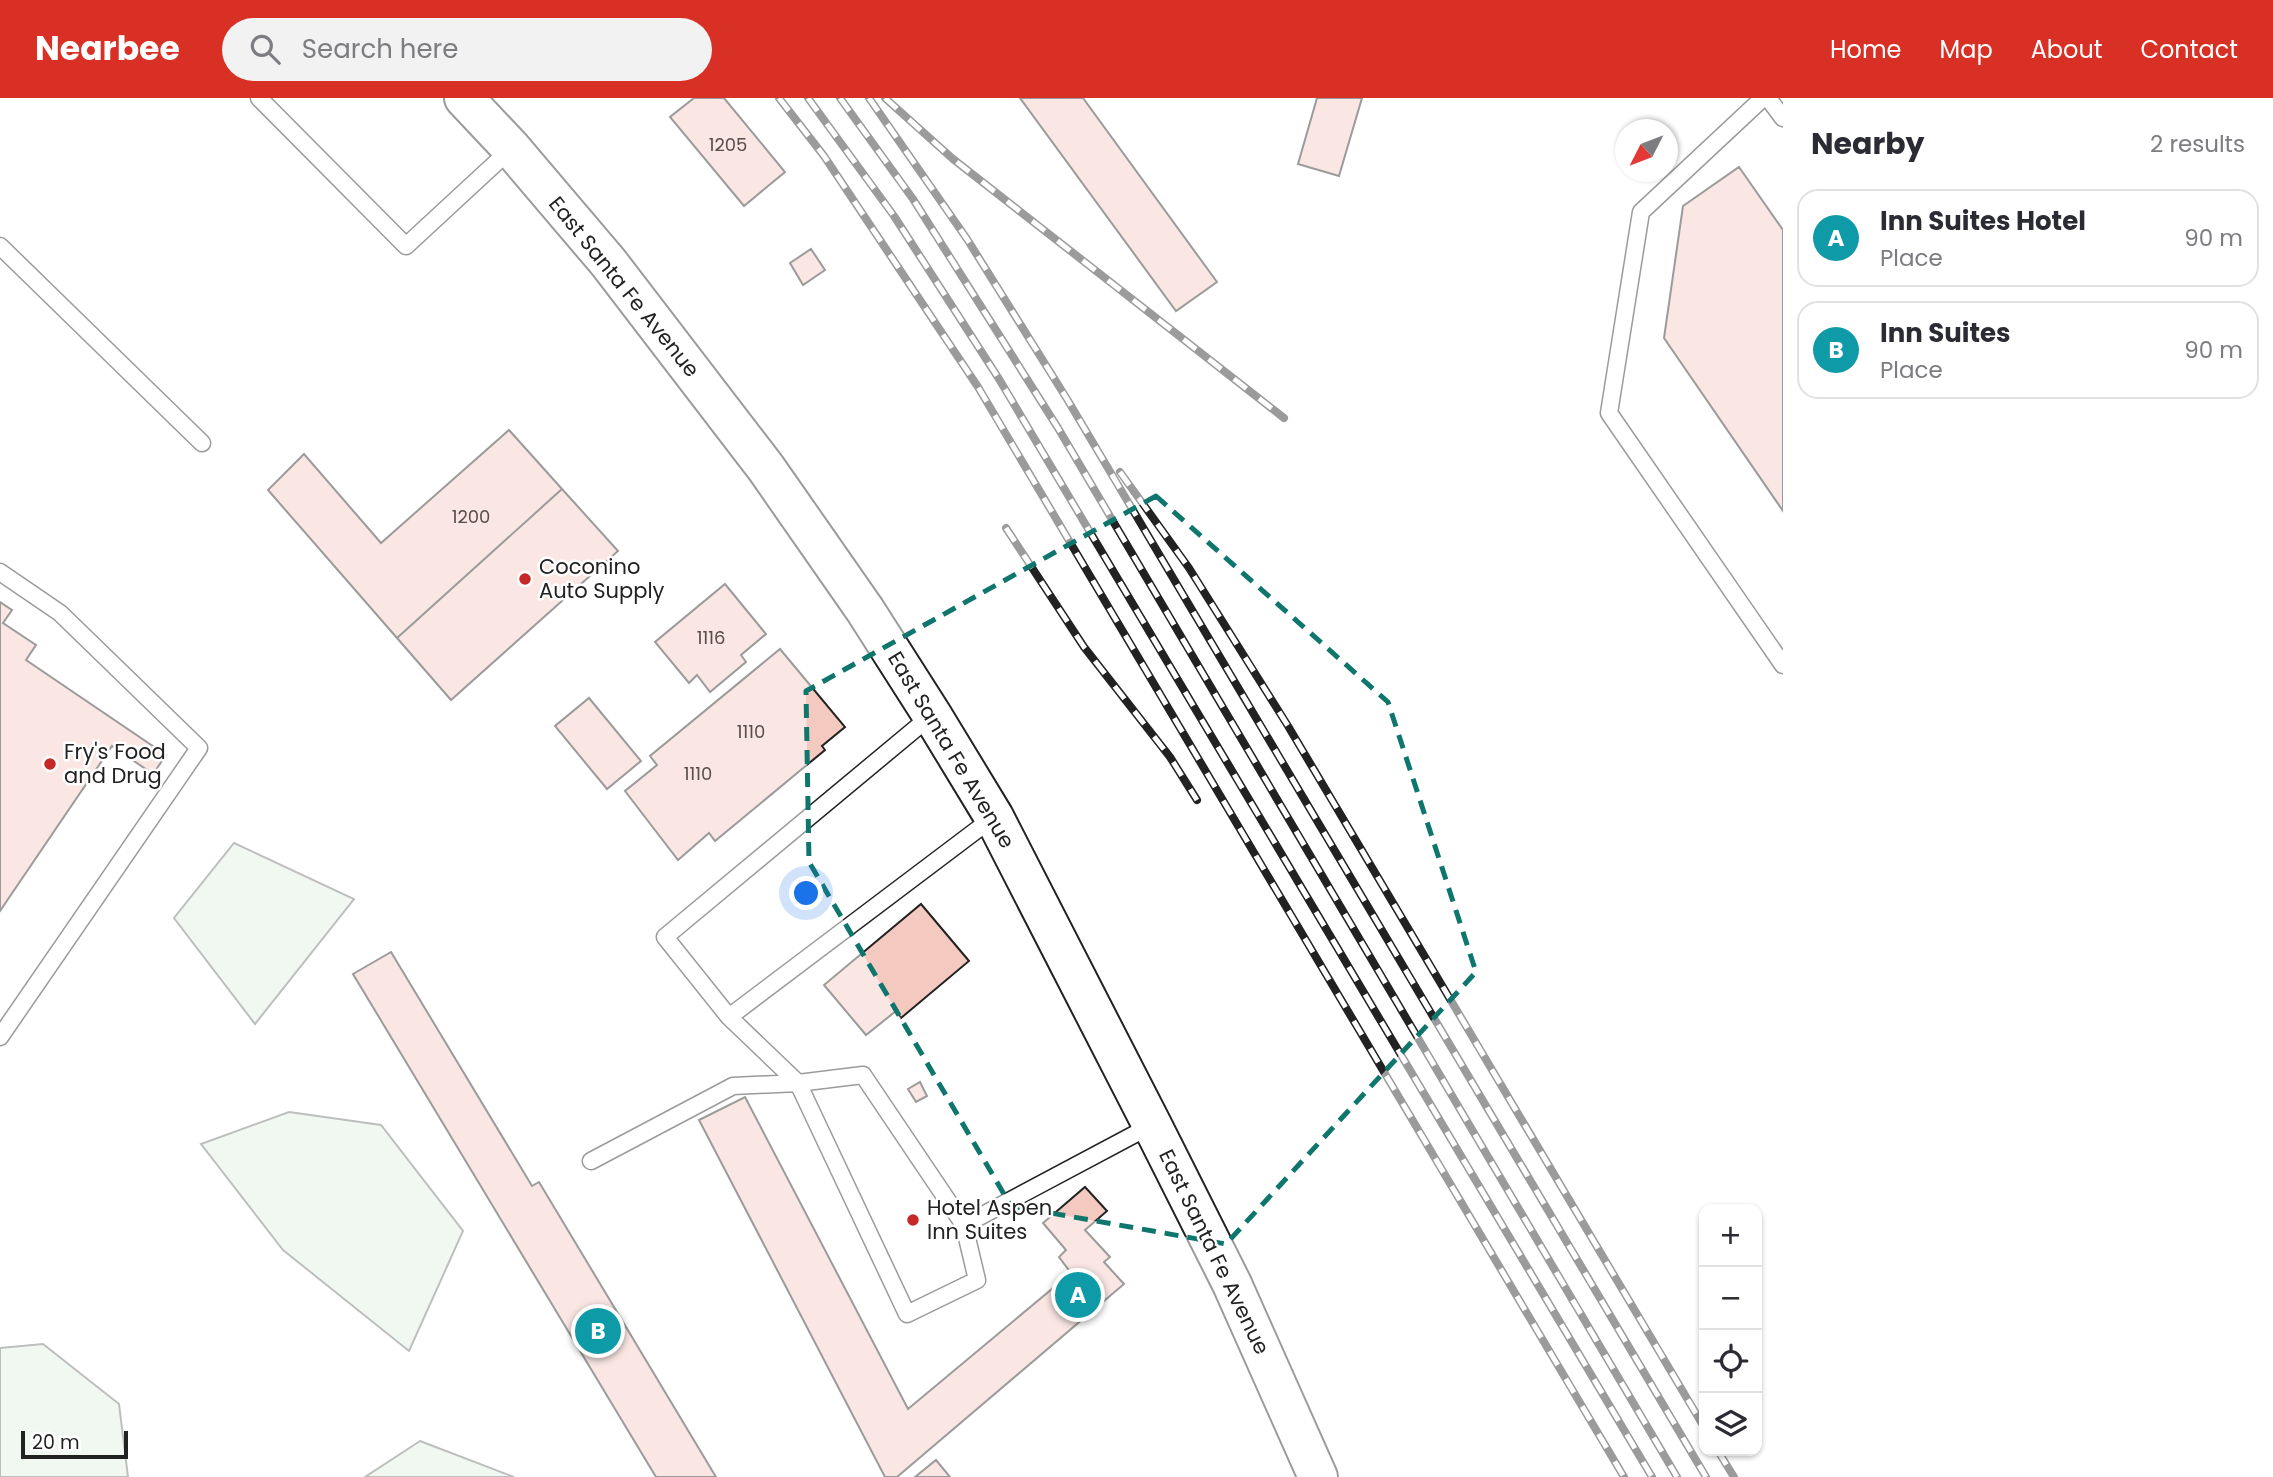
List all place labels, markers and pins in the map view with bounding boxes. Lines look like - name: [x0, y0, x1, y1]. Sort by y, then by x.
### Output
- place label: Coconino Auto Supply: [539, 552, 665, 605]
- marker: Coconino Auto Supply: [517, 571, 533, 587]
- place label: Fry's Food and Drug: [64, 737, 166, 790]
- marker: Fry's Food and Drug: [42, 756, 58, 772]
- place label: Hotel Aspen Inn Suites: [927, 1193, 1052, 1246]
- marker: Hotel Aspen Inn Suites: [905, 1212, 921, 1228]
- pin: A: [1055, 1269, 1101, 1321]
- pin: B: [575, 1305, 621, 1357]

